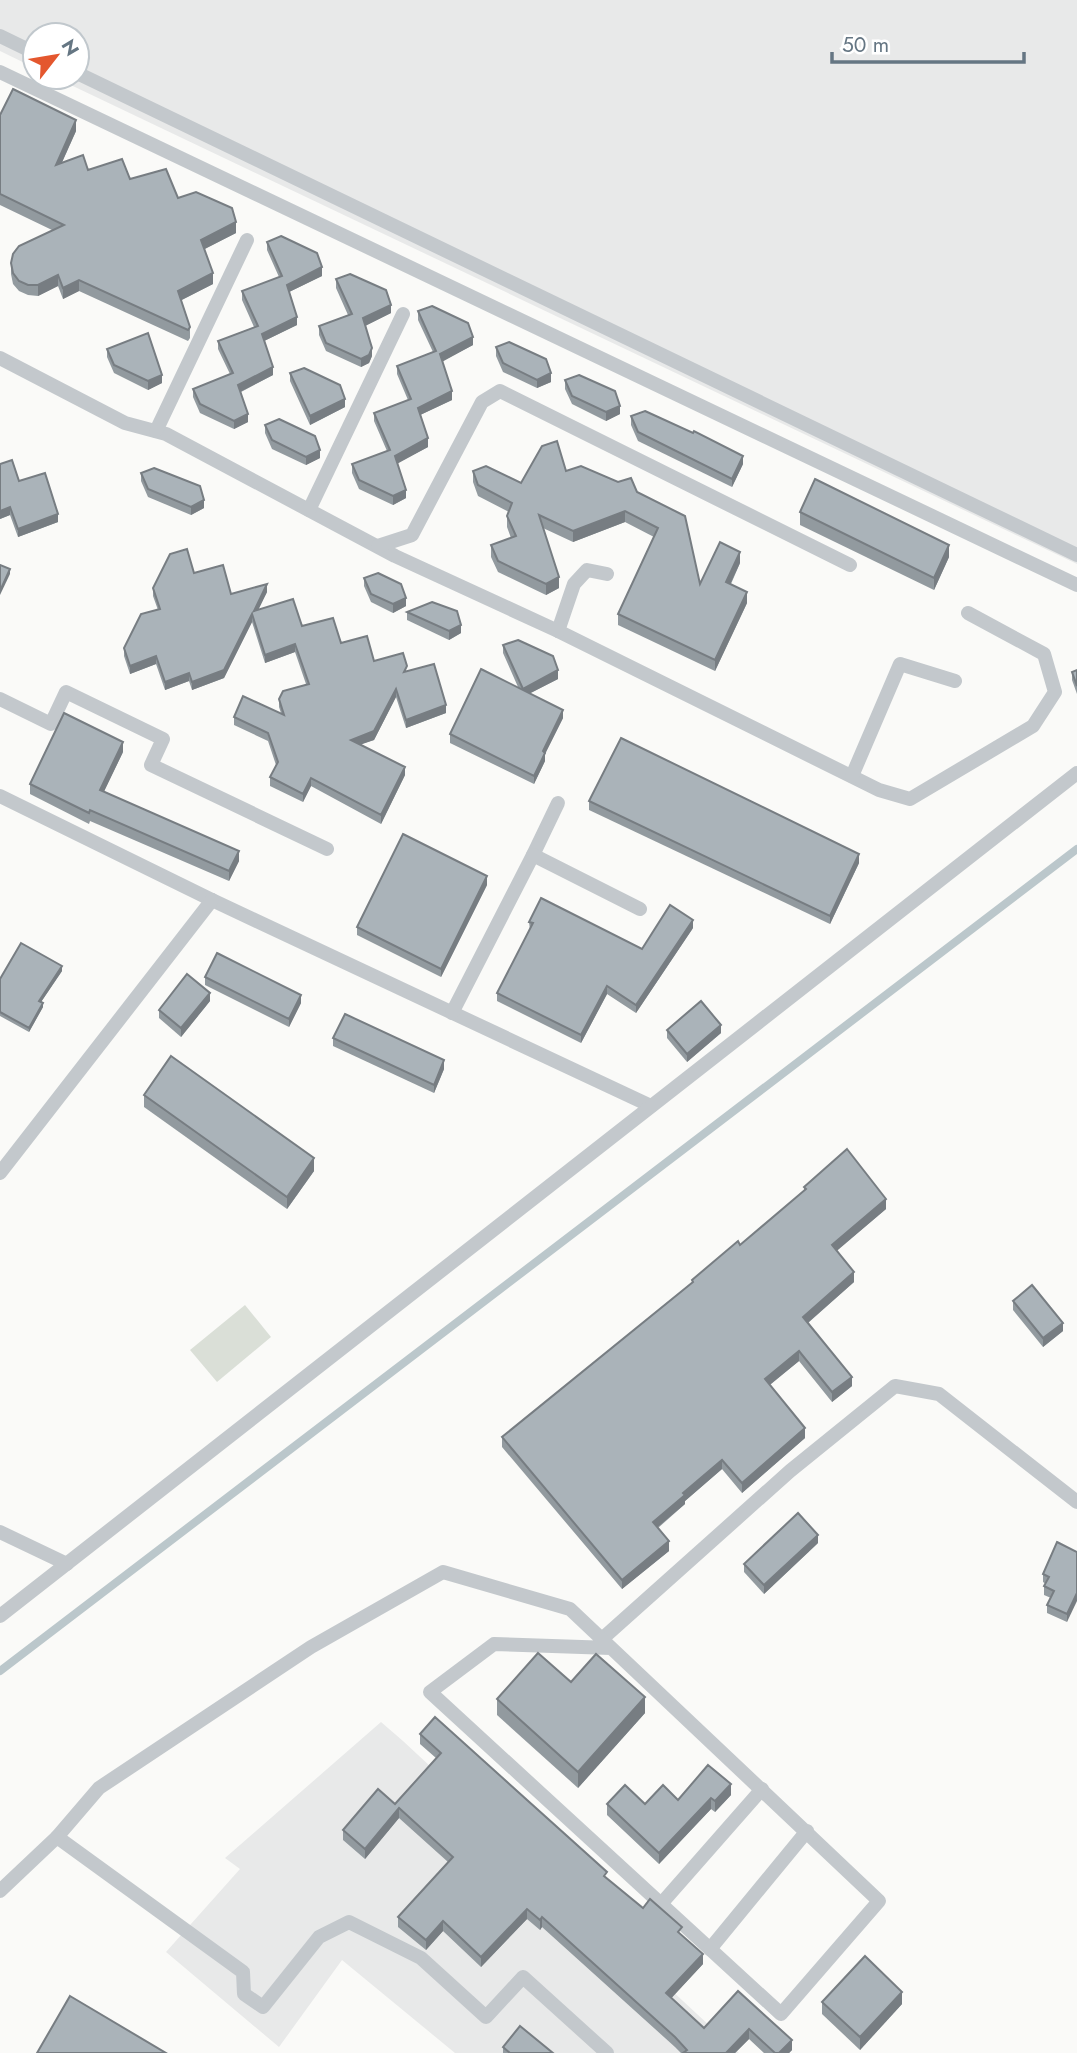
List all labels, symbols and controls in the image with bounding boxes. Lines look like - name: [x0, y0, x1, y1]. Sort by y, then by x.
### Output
- north arrow: [21, 21, 91, 91]
- scale bar: [832, 21, 1024, 65]
- text: 50 m: [842, 30, 889, 60]
- text: N: [55, 34, 86, 61]

